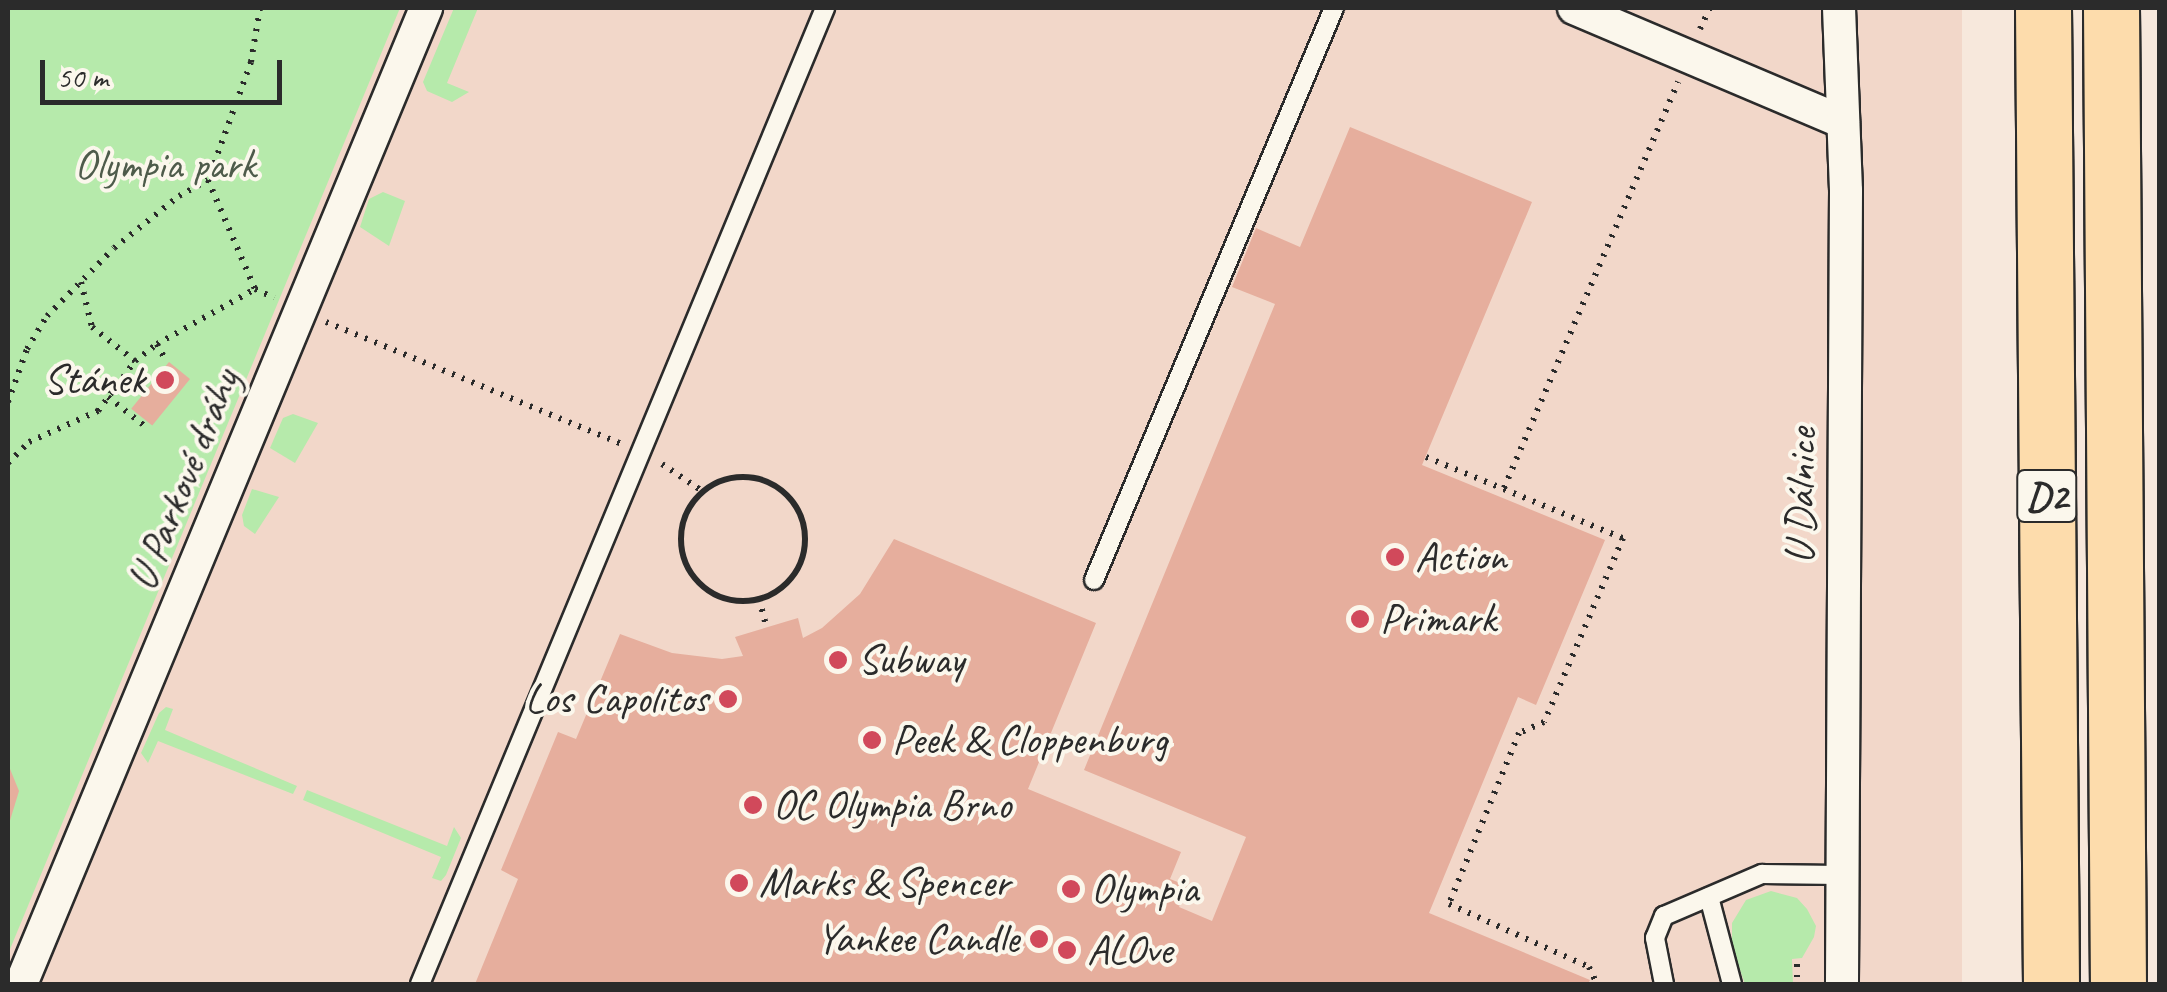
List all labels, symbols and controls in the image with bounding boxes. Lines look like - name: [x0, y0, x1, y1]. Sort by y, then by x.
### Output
- scale bar: [45, 40, 288, 102]
- text: 50 m: [57, 58, 108, 96]
- park label: Olympia park: [74, 140, 256, 190]
- place label: Stánek: [44, 355, 145, 405]
- street label: U Parkové dráhy: [117, 362, 251, 598]
- marker: Stánek: [154, 369, 176, 391]
- street label: U Dálnice: [1775, 427, 1827, 565]
- road number: D2: [2014, 461, 2080, 531]
- place label: Action: [1415, 532, 1506, 582]
- marker: Action: [1384, 546, 1406, 568]
- place label: Primark: [1380, 594, 1496, 644]
- marker: Primark: [1349, 608, 1371, 630]
- place label: Subway: [858, 635, 964, 685]
- marker: Subway: [827, 649, 849, 671]
- place label: Los Capolitos: [524, 674, 708, 724]
- marker: Los Capolitos: [717, 688, 739, 710]
- place label: Peek & Cloppenburg: [892, 715, 1167, 765]
- marker: Peek & Cloppenburg: [861, 729, 883, 751]
- place label: OC Olympia Brno: [773, 780, 1012, 830]
- marker: OC Olympia Brno: [742, 794, 764, 816]
- place label: Marks & Spencer: [759, 858, 1010, 908]
- place label: Olympia: [1091, 864, 1198, 914]
- marker: Marks & Spencer: [728, 872, 750, 894]
- marker: Olympia: [1060, 878, 1082, 900]
- place label: Yankee Candle: [816, 914, 1019, 964]
- place label: ALOve: [1087, 925, 1172, 975]
- marker: Yankee Candle: [1028, 928, 1050, 950]
- marker: ALOve: [1056, 939, 1078, 961]

